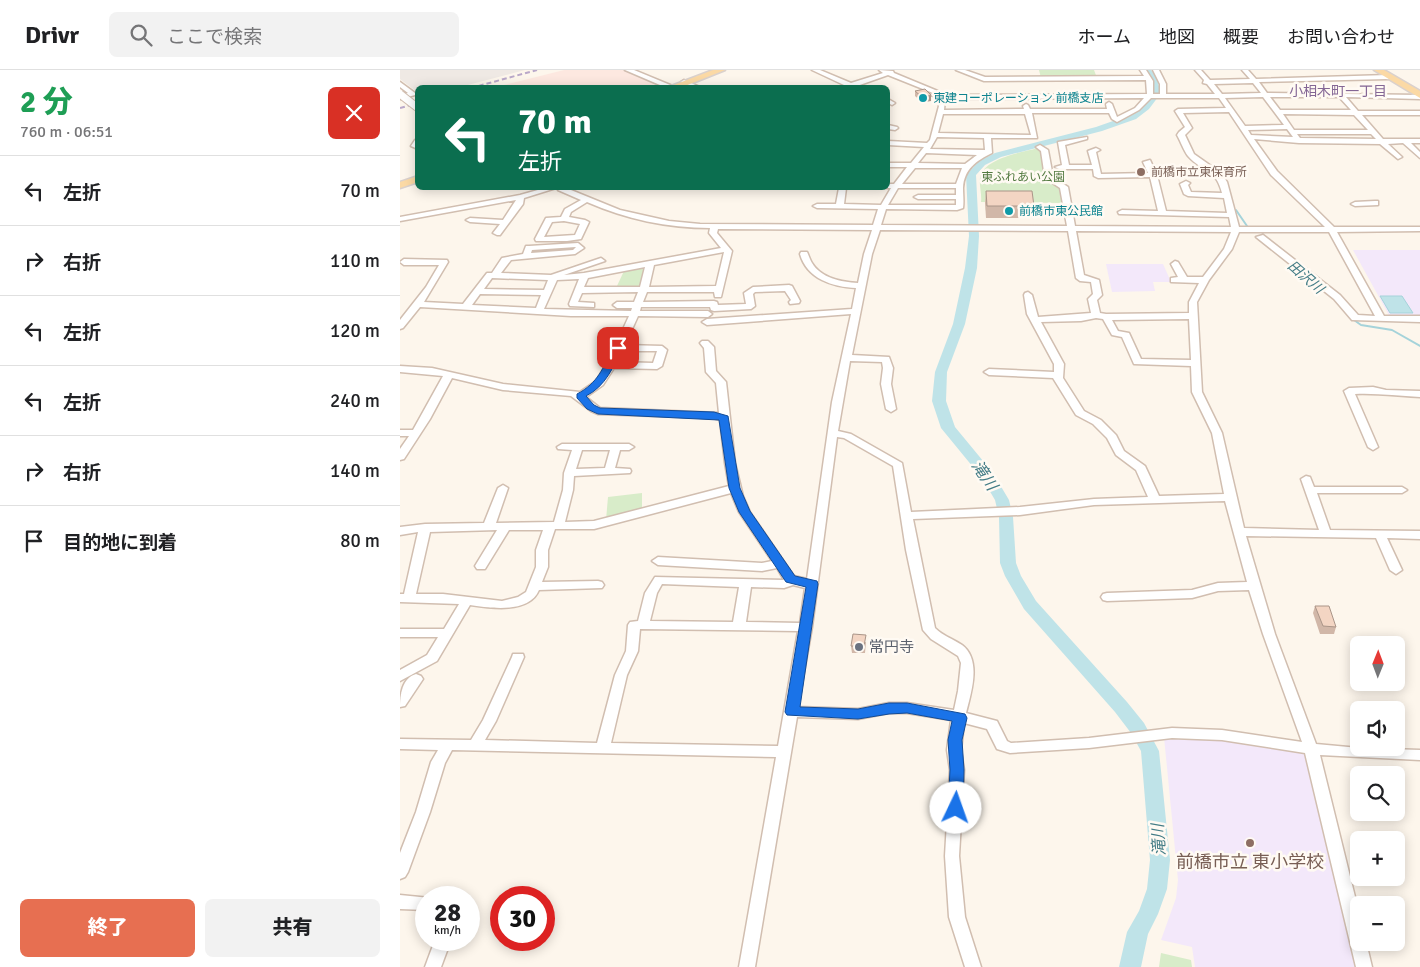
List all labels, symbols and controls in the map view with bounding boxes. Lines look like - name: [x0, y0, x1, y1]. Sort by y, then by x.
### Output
- search box: [109, 12, 459, 57]
- text: Drivr: [25, 20, 79, 50]
- icon: search: [127, 21, 155, 49]
- text: ここで検索: [167, 25, 262, 49]
- text: ホーム: [1078, 26, 1131, 48]
- text: 地図: [1159, 26, 1195, 48]
- text: 概要: [1223, 26, 1259, 48]
- text: お問い合わせ: [1287, 26, 1395, 48]
- district label: 小相木町一丁目: [1289, 83, 1387, 100]
- text: 2 分: [20, 84, 73, 121]
- button: close: [328, 87, 380, 139]
- place label: 東建コーポレーション 前橋支店: [933, 91, 1103, 106]
- marker: 東建コーポレーション 前橋支店: [917, 92, 929, 104]
- text: 70 m: [518, 100, 592, 143]
- icon: left: [435, 105, 500, 170]
- text: 760 m · 06:51: [20, 122, 113, 142]
- text: 左折: [518, 148, 562, 175]
- place label: 前橋市立東保育所: [1151, 165, 1247, 180]
- marker: 前橋市立東保育所: [1135, 166, 1147, 178]
- park label: 東ふれあい公園: [981, 170, 1065, 185]
- icon: left: [20, 177, 48, 205]
- text: 70 m: [340, 179, 380, 203]
- text: 左折: [63, 181, 101, 205]
- place label: 前橋市東公民館: [1019, 204, 1103, 219]
- marker: 前橋市東公民館: [1003, 205, 1015, 217]
- icon: right: [20, 247, 48, 275]
- text: 110 m: [330, 249, 380, 273]
- text: 右折: [63, 251, 101, 275]
- water label: 田沢川: [1284, 257, 1329, 299]
- icon: left: [20, 317, 48, 345]
- text: 120 m: [330, 319, 380, 343]
- text: 左折: [63, 321, 101, 345]
- pin: [597, 327, 639, 369]
- icon: arrive: [604, 334, 632, 362]
- icon: left: [20, 387, 48, 415]
- text: 240 m: [330, 389, 380, 413]
- text: 左折: [63, 391, 101, 415]
- icon: right: [20, 457, 48, 485]
- water label: 滝川: [967, 457, 1003, 496]
- text: 140 m: [330, 459, 380, 483]
- text: 右折: [63, 461, 101, 485]
- icon: arrive: [20, 527, 48, 555]
- text: 80 m: [340, 529, 380, 553]
- text: 目的地に到着: [63, 531, 177, 555]
- north arrow: [1350, 636, 1405, 691]
- map controls: [1350, 636, 1405, 951]
- place label: 常円寺: [869, 638, 914, 656]
- marker: 常円寺: [853, 641, 865, 653]
- button: sound: [1350, 701, 1405, 756]
- button: search: [1350, 766, 1405, 821]
- position arrow: [929, 781, 981, 833]
- water label: 滝川: [1148, 821, 1170, 857]
- button: +: [1350, 831, 1405, 886]
- marker: 前橋市立 東小学校: [1244, 837, 1256, 849]
- place label: 前橋市立 東小学校: [1176, 851, 1324, 873]
- speed limit sign: 30: [490, 886, 555, 951]
- button: −: [1350, 896, 1405, 951]
- text: 28: [434, 897, 461, 928]
- button: 終了: [20, 899, 195, 957]
- button: 共有: [205, 899, 380, 957]
- text: km/h: [434, 923, 461, 938]

